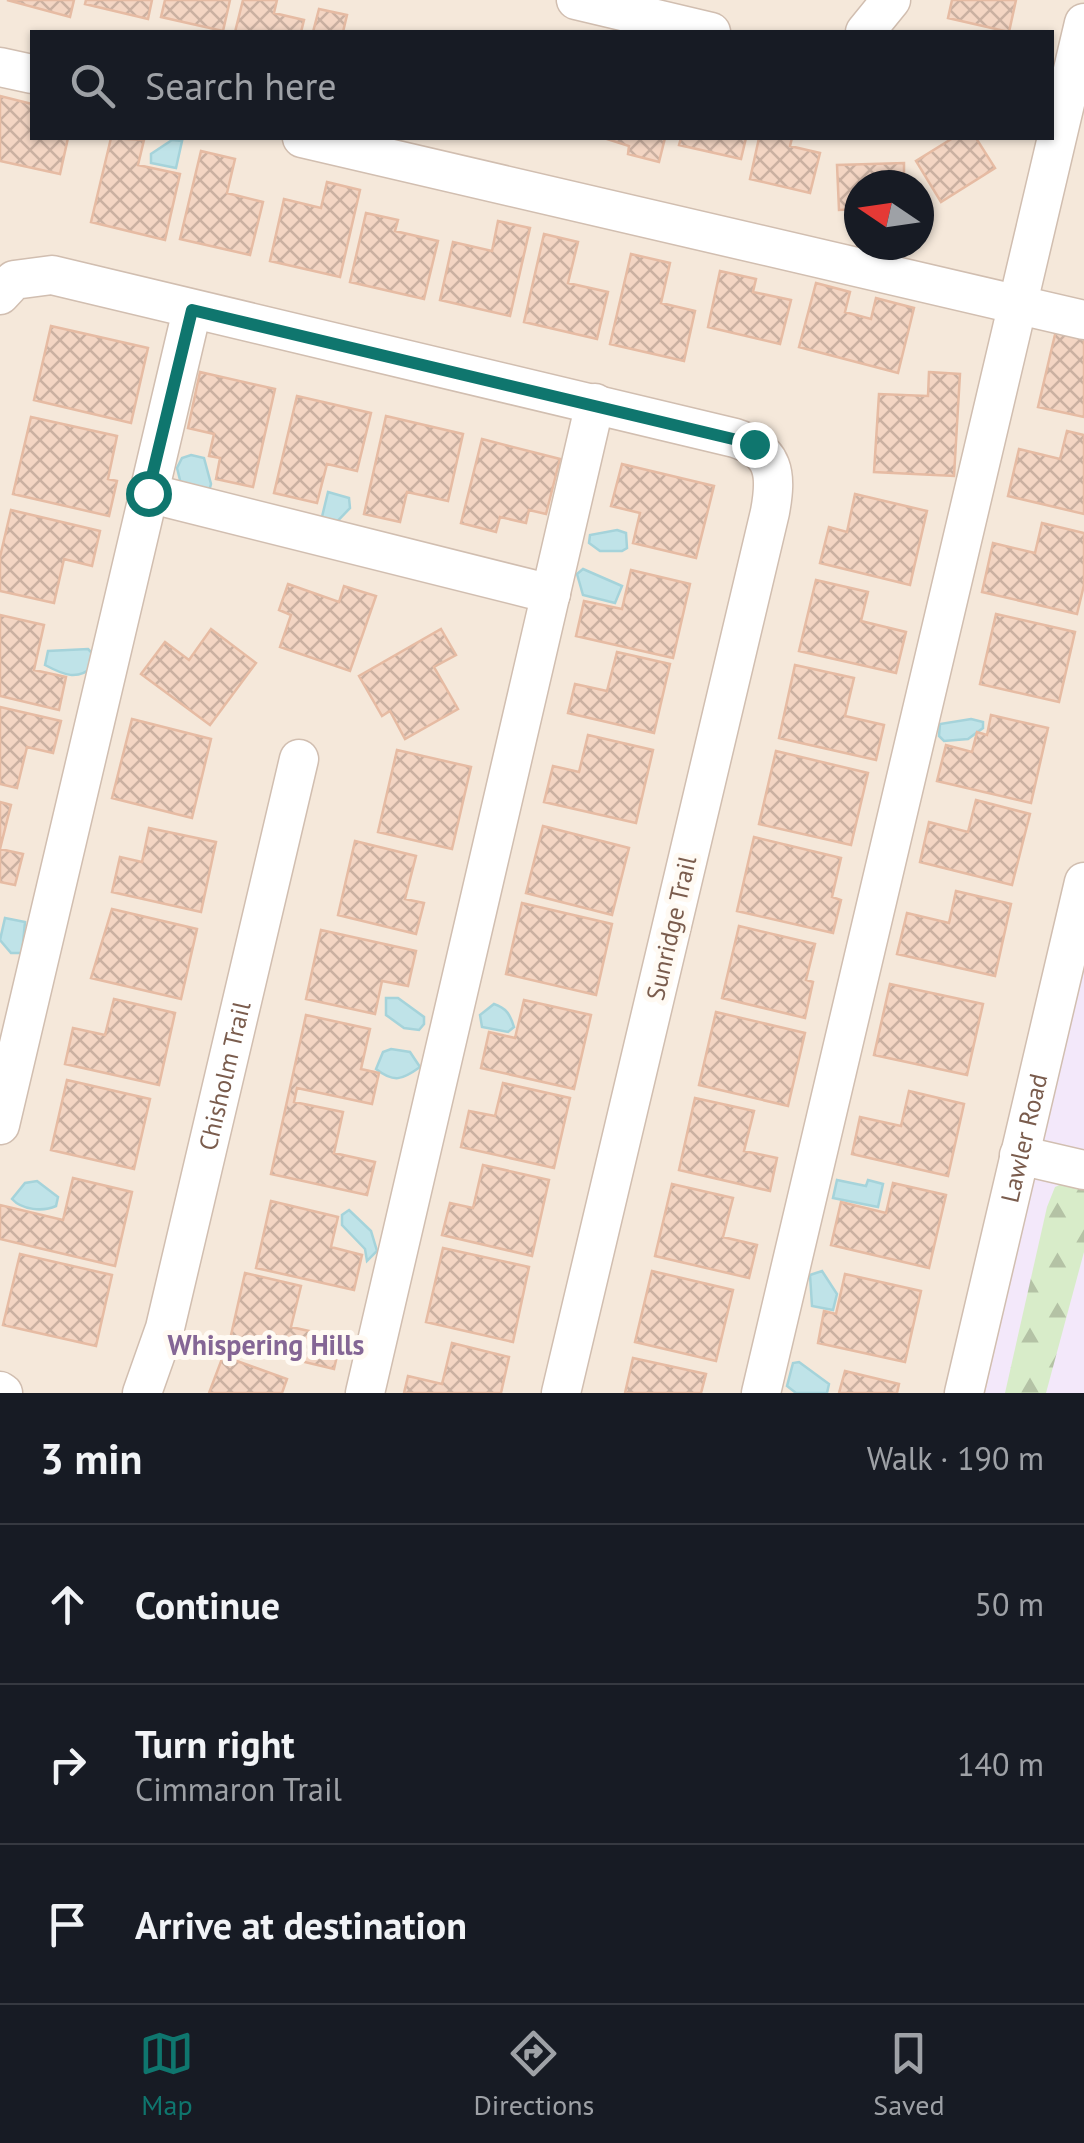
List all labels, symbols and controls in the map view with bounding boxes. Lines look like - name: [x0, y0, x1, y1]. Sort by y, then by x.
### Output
- search box: [30, 30, 1054, 140]
- icon: search: [65, 58, 120, 113]
- text: Search here: [145, 61, 337, 110]
- north arrow: [844, 170, 934, 260]
- route end: [732, 422, 778, 468]
- route start: [126, 471, 172, 517]
- street label: Sunridge Trail: [639, 852, 703, 1003]
- street label: Chisholm Trail: [191, 998, 258, 1154]
- street label: Lawler Road: [993, 1070, 1054, 1206]
- district label: Whispering Hills: [168, 1326, 365, 1363]
- text: 3 min: [40, 1431, 142, 1486]
- text: Walk · 190 m: [867, 1437, 1044, 1479]
- icon: ahead: [40, 1577, 95, 1632]
- text: Continue: [135, 1580, 280, 1629]
- text: 50 m: [975, 1583, 1044, 1625]
- text: Turn right: [135, 1719, 295, 1768]
- icon: right: [40, 1737, 95, 1792]
- text: 140 m: [957, 1743, 1044, 1785]
- text: Cimmaron Trail: [135, 1768, 342, 1810]
- icon: arrive: [40, 1897, 95, 1952]
- text: Arrive at destination: [135, 1900, 467, 1949]
- tab: Map: [139, 2026, 194, 2123]
- tab: Directions: [473, 2026, 594, 2123]
- tab: Saved: [873, 2026, 945, 2123]

